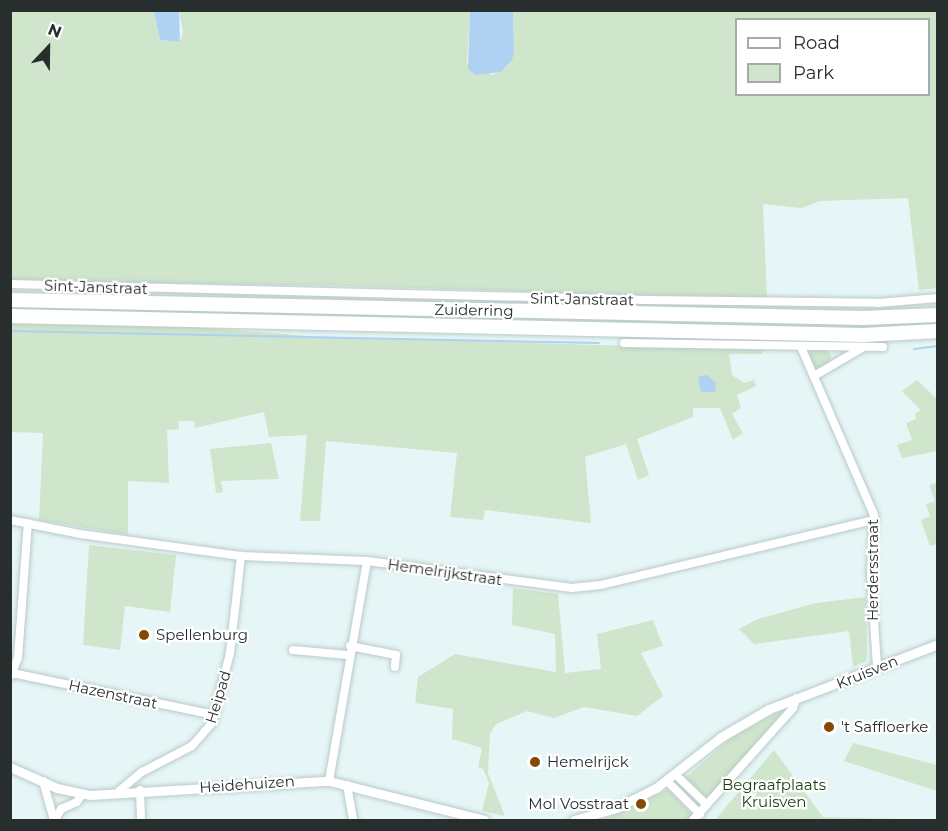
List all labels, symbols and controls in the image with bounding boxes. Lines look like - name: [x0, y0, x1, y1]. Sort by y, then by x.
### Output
- north arrow: [18, 18, 78, 78]
- legend: [735, 18, 930, 96]
- text: N: [45, 20, 64, 42]
- text: Road: [793, 32, 840, 54]
- text: Park: [793, 62, 834, 84]
- street label: Sint-Janstraat: [44, 276, 148, 298]
- street label: Sint-Janstraat: [530, 289, 634, 309]
- street label: Zuiderring: [434, 300, 514, 320]
- street label: Herdersstraat: [864, 519, 882, 621]
- street label: Hemelrijkstraat: [386, 555, 504, 589]
- place label: Spellenburg: [156, 626, 248, 644]
- marker: Spellenburg: [137, 628, 151, 642]
- street label: Kruisven: [834, 651, 900, 693]
- street label: Heipad: [201, 668, 235, 726]
- street label: Hazenstraat: [67, 676, 159, 712]
- place label: 't Saffloerke: [841, 718, 928, 736]
- marker: 't Saffloerke: [822, 720, 836, 734]
- place label: Hemelrijck: [547, 753, 629, 771]
- marker: Hemelrijck: [528, 755, 542, 769]
- street label: Heidehuizen: [199, 772, 295, 796]
- park label: Begraafplaats Kruisven: [722, 775, 826, 810]
- place label: Mol Vosstraat: [528, 795, 629, 813]
- marker: Mol Vosstraat: [634, 797, 648, 811]

